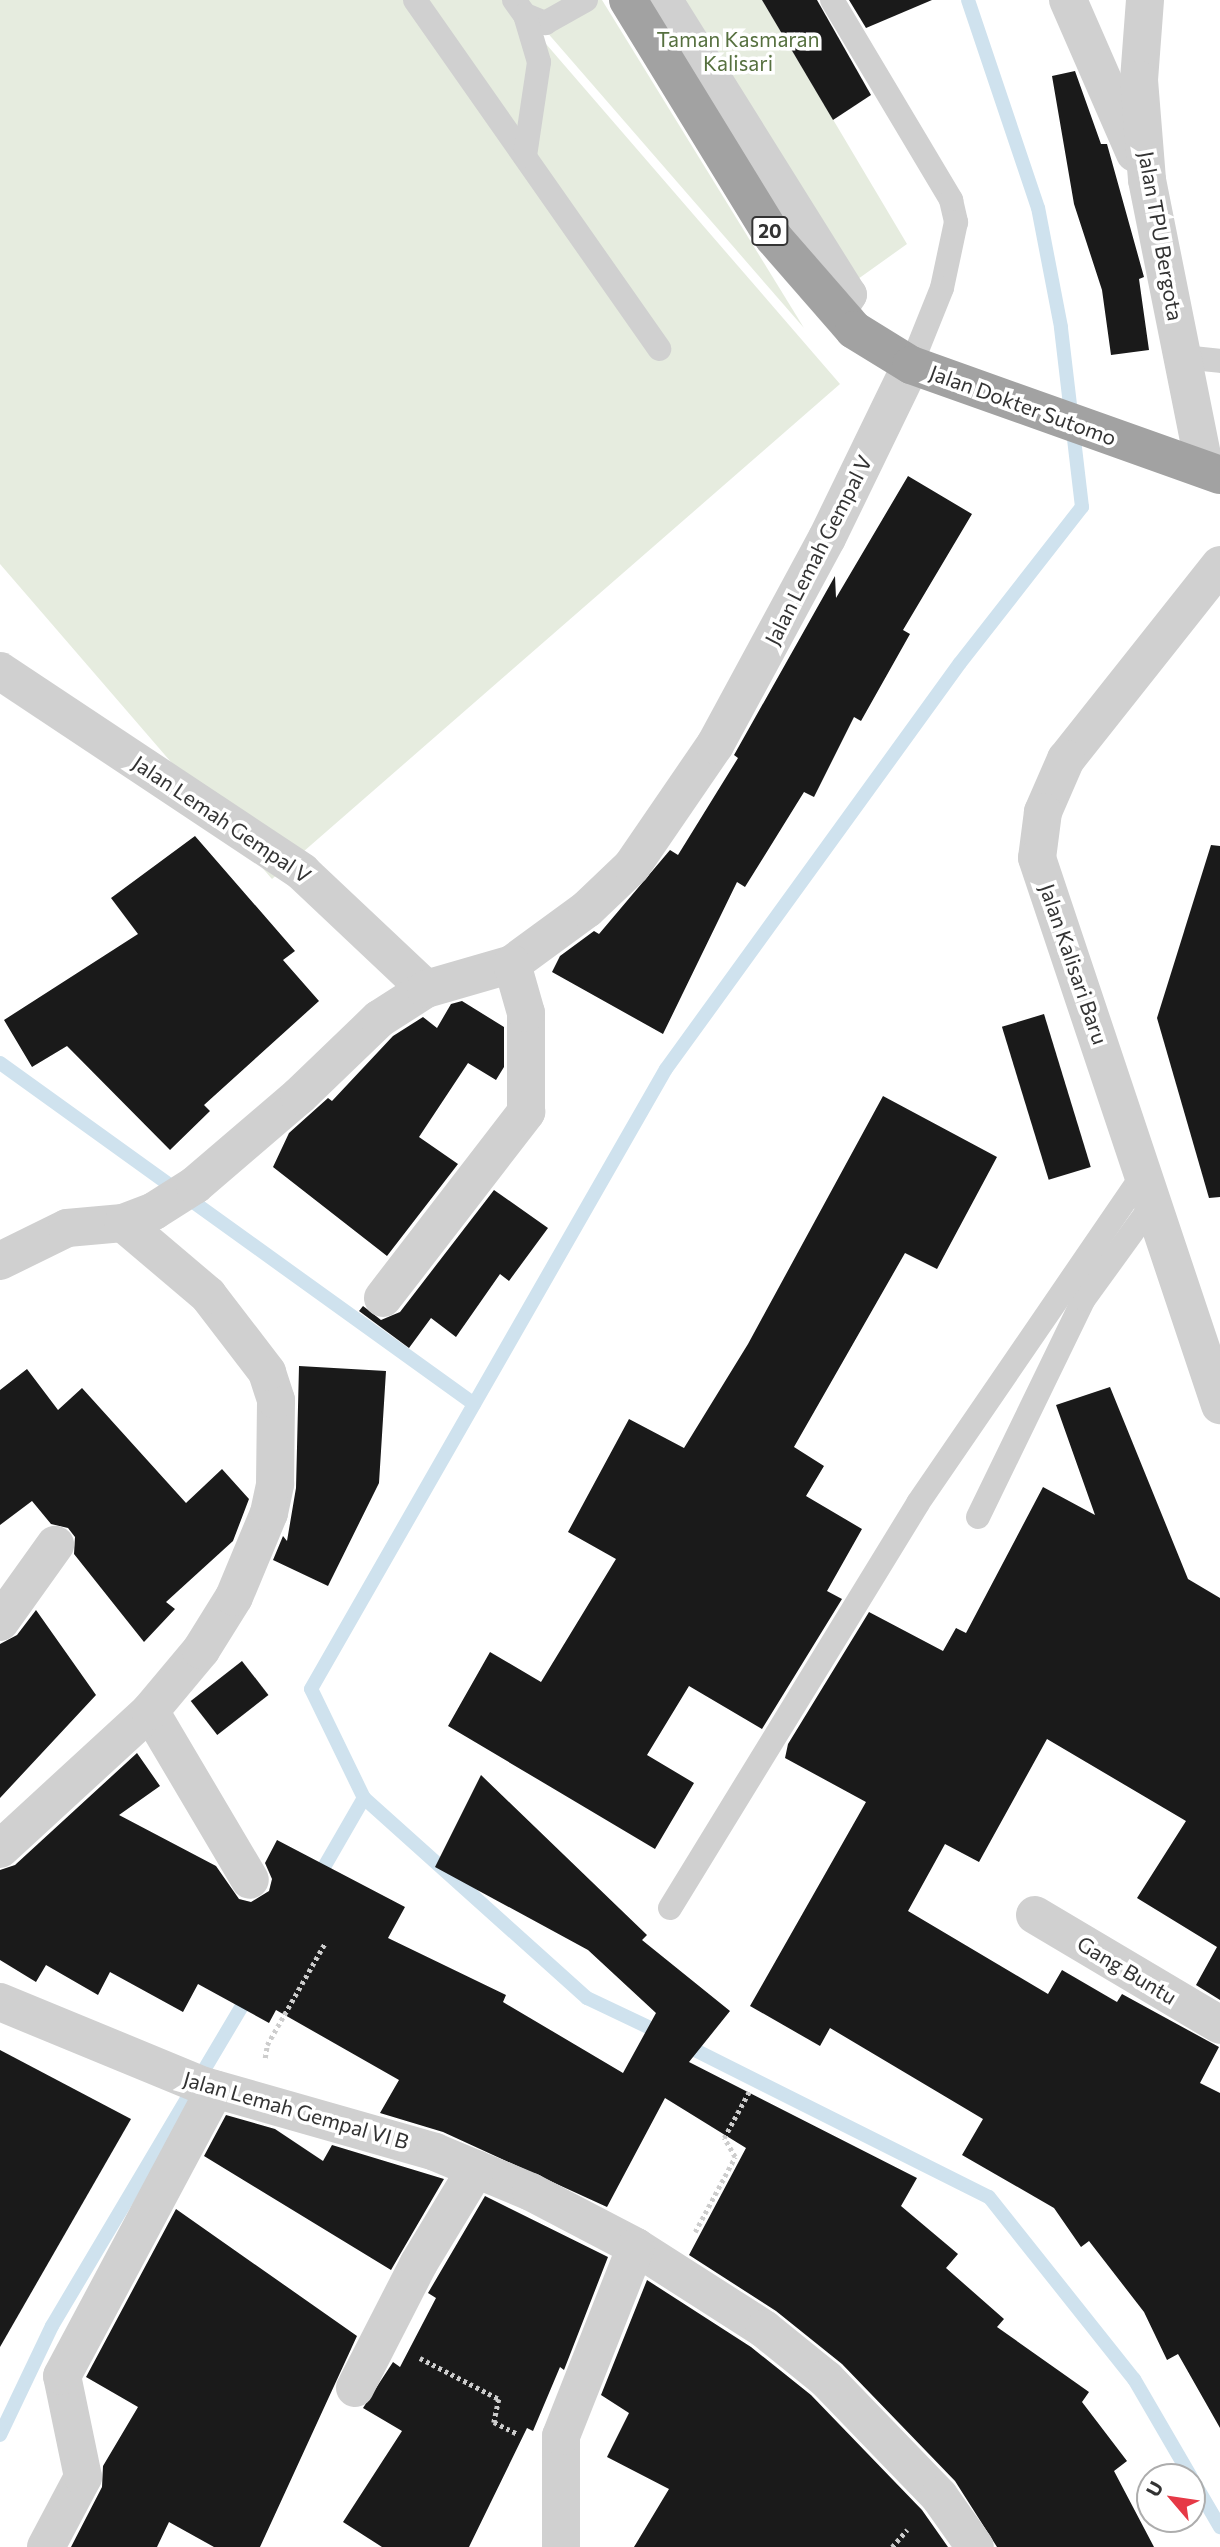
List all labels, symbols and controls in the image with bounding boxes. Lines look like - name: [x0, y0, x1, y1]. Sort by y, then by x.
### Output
- park label: Taman Kasmaran Kalisari: [656, 26, 820, 76]
- street label: Jalan TPU Bergota: [1134, 149, 1188, 323]
- road number: 20: [751, 216, 789, 246]
- street label: Jalan Dokter Sutomo: [926, 360, 1120, 450]
- street label: Jalan Lemah Gempal V: [759, 451, 877, 649]
- street label: Jalan Lemah Gempal V: [128, 750, 316, 888]
- street label: Jalan Kalisari Baru: [1035, 880, 1113, 1048]
- street label: Gang Buntu: [1073, 1930, 1181, 2010]
- street label: Jalan Lemah Gempal VI B: [180, 2066, 412, 2154]
- north arrow: [1136, 2463, 1206, 2533]
- text: U: [1141, 2477, 1167, 2500]

